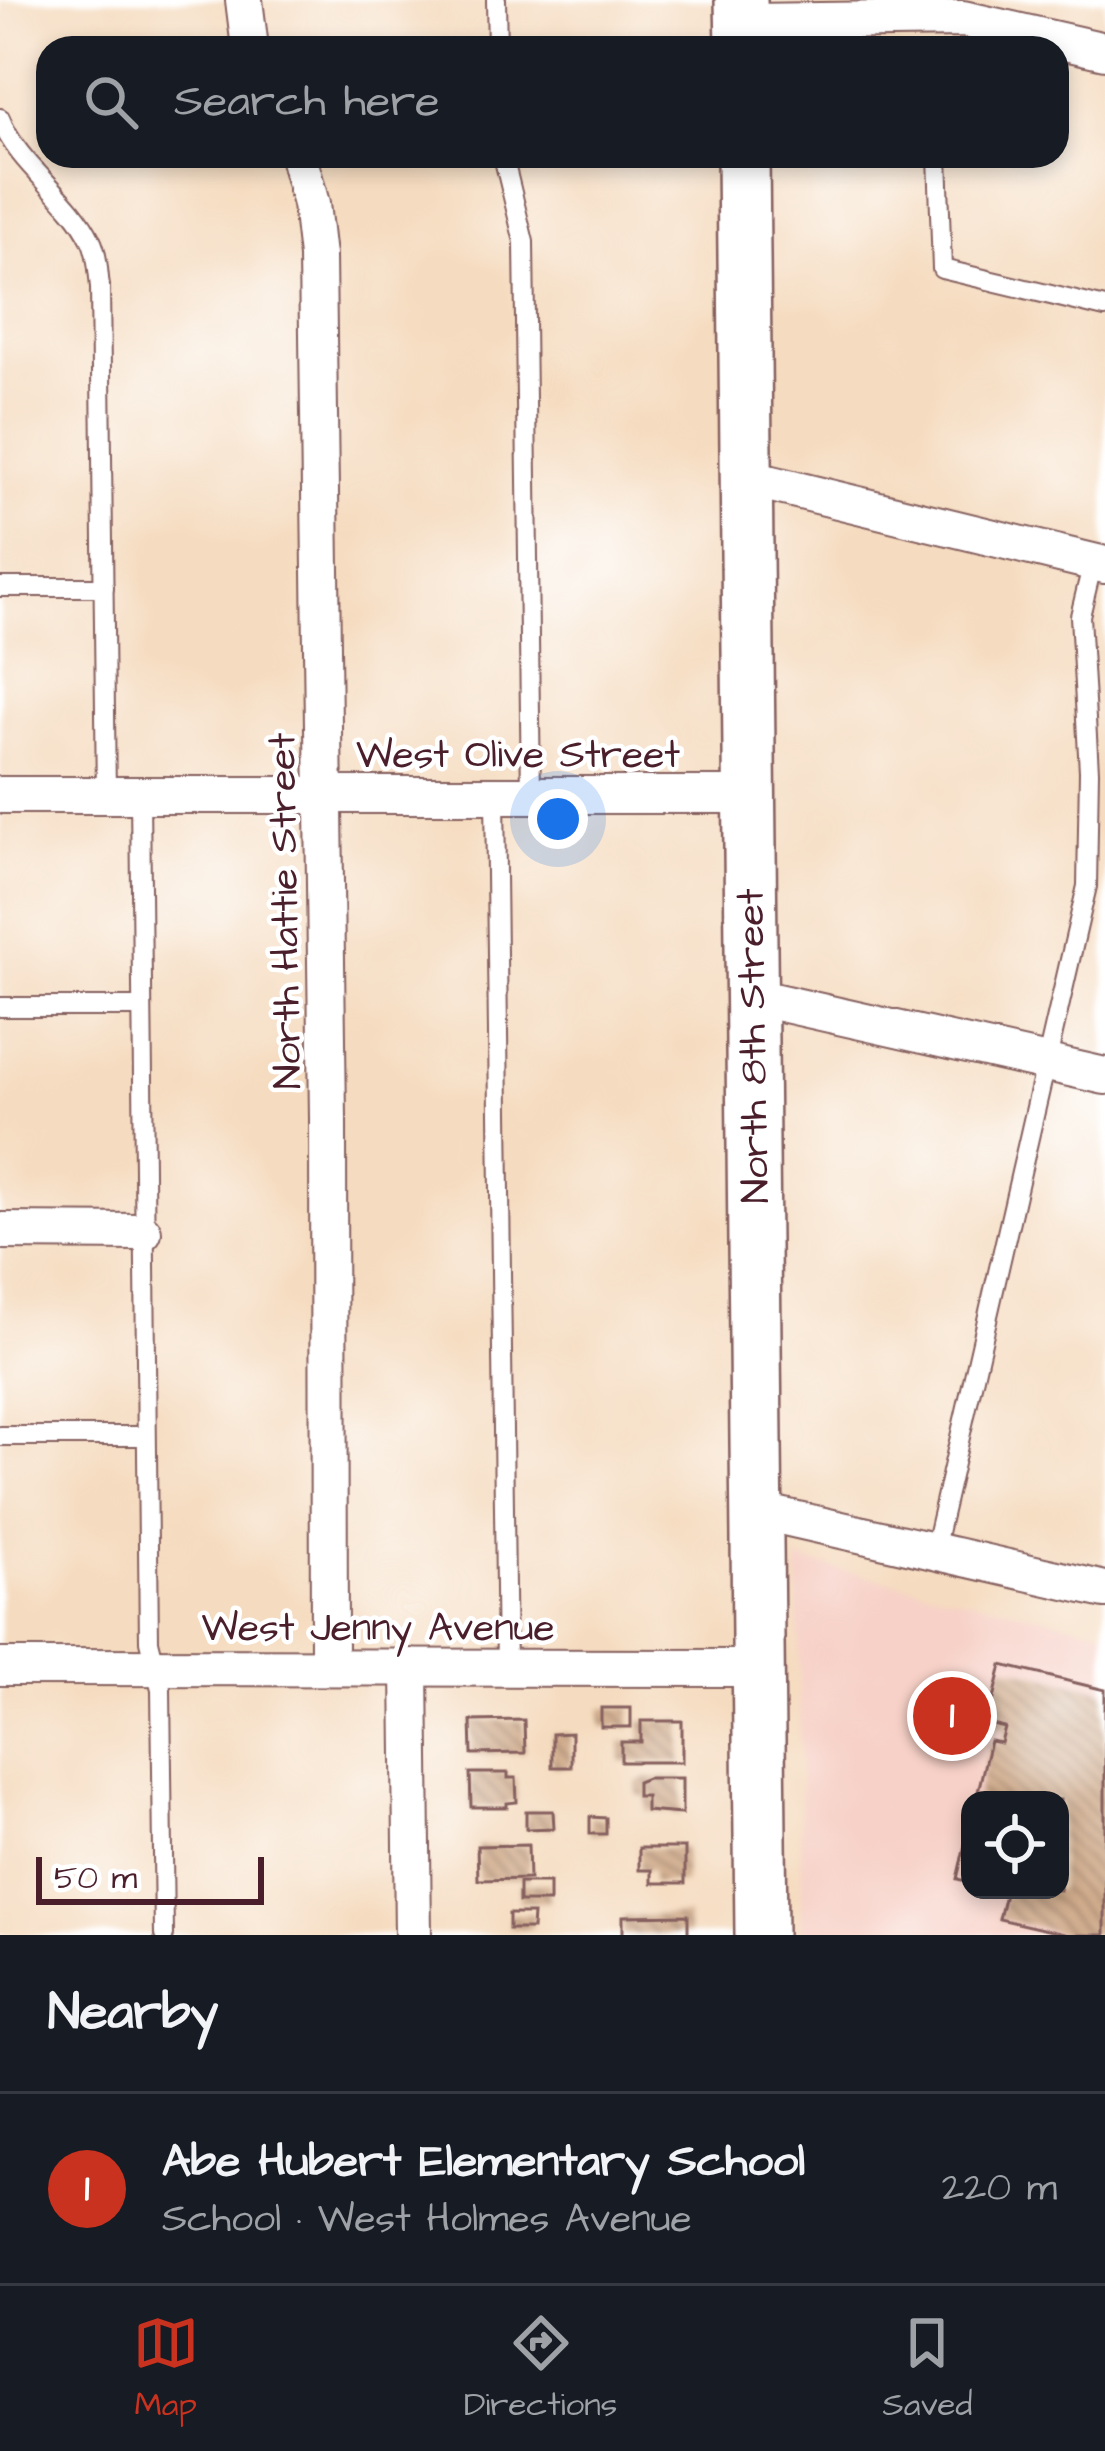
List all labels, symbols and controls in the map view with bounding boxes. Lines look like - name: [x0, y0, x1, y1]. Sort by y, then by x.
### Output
- search box: [36, 36, 1069, 168]
- icon: search: [78, 69, 144, 135]
- text: Search here: [174, 71, 440, 133]
- street label: West Olive Street: [356, 729, 680, 783]
- street label: North Hattie Street: [256, 732, 316, 1090]
- your location: [528, 789, 588, 849]
- street label: North 8th Street: [724, 888, 784, 1204]
- street label: West Jenny Avenue: [201, 1602, 555, 1657]
- pin: 1: [913, 1671, 991, 1761]
- map controls: [961, 1791, 1069, 1899]
- button: locate: [961, 1791, 1069, 1899]
- scale bar: [36, 1851, 264, 1904]
- text: 50 m: [54, 1855, 137, 1901]
- text: Nearby: [48, 1978, 218, 2049]
- text: Abe Hubert Elementary School: [162, 2131, 805, 2193]
- text: 1: [85, 2162, 90, 2216]
- text: 220 m: [942, 2162, 1057, 2216]
- text: School · West Holmes Avenue: [162, 2193, 692, 2247]
- tab: Map: [133, 2310, 199, 2428]
- tab: Directions: [464, 2310, 617, 2428]
- tab: Saved: [882, 2310, 972, 2428]

